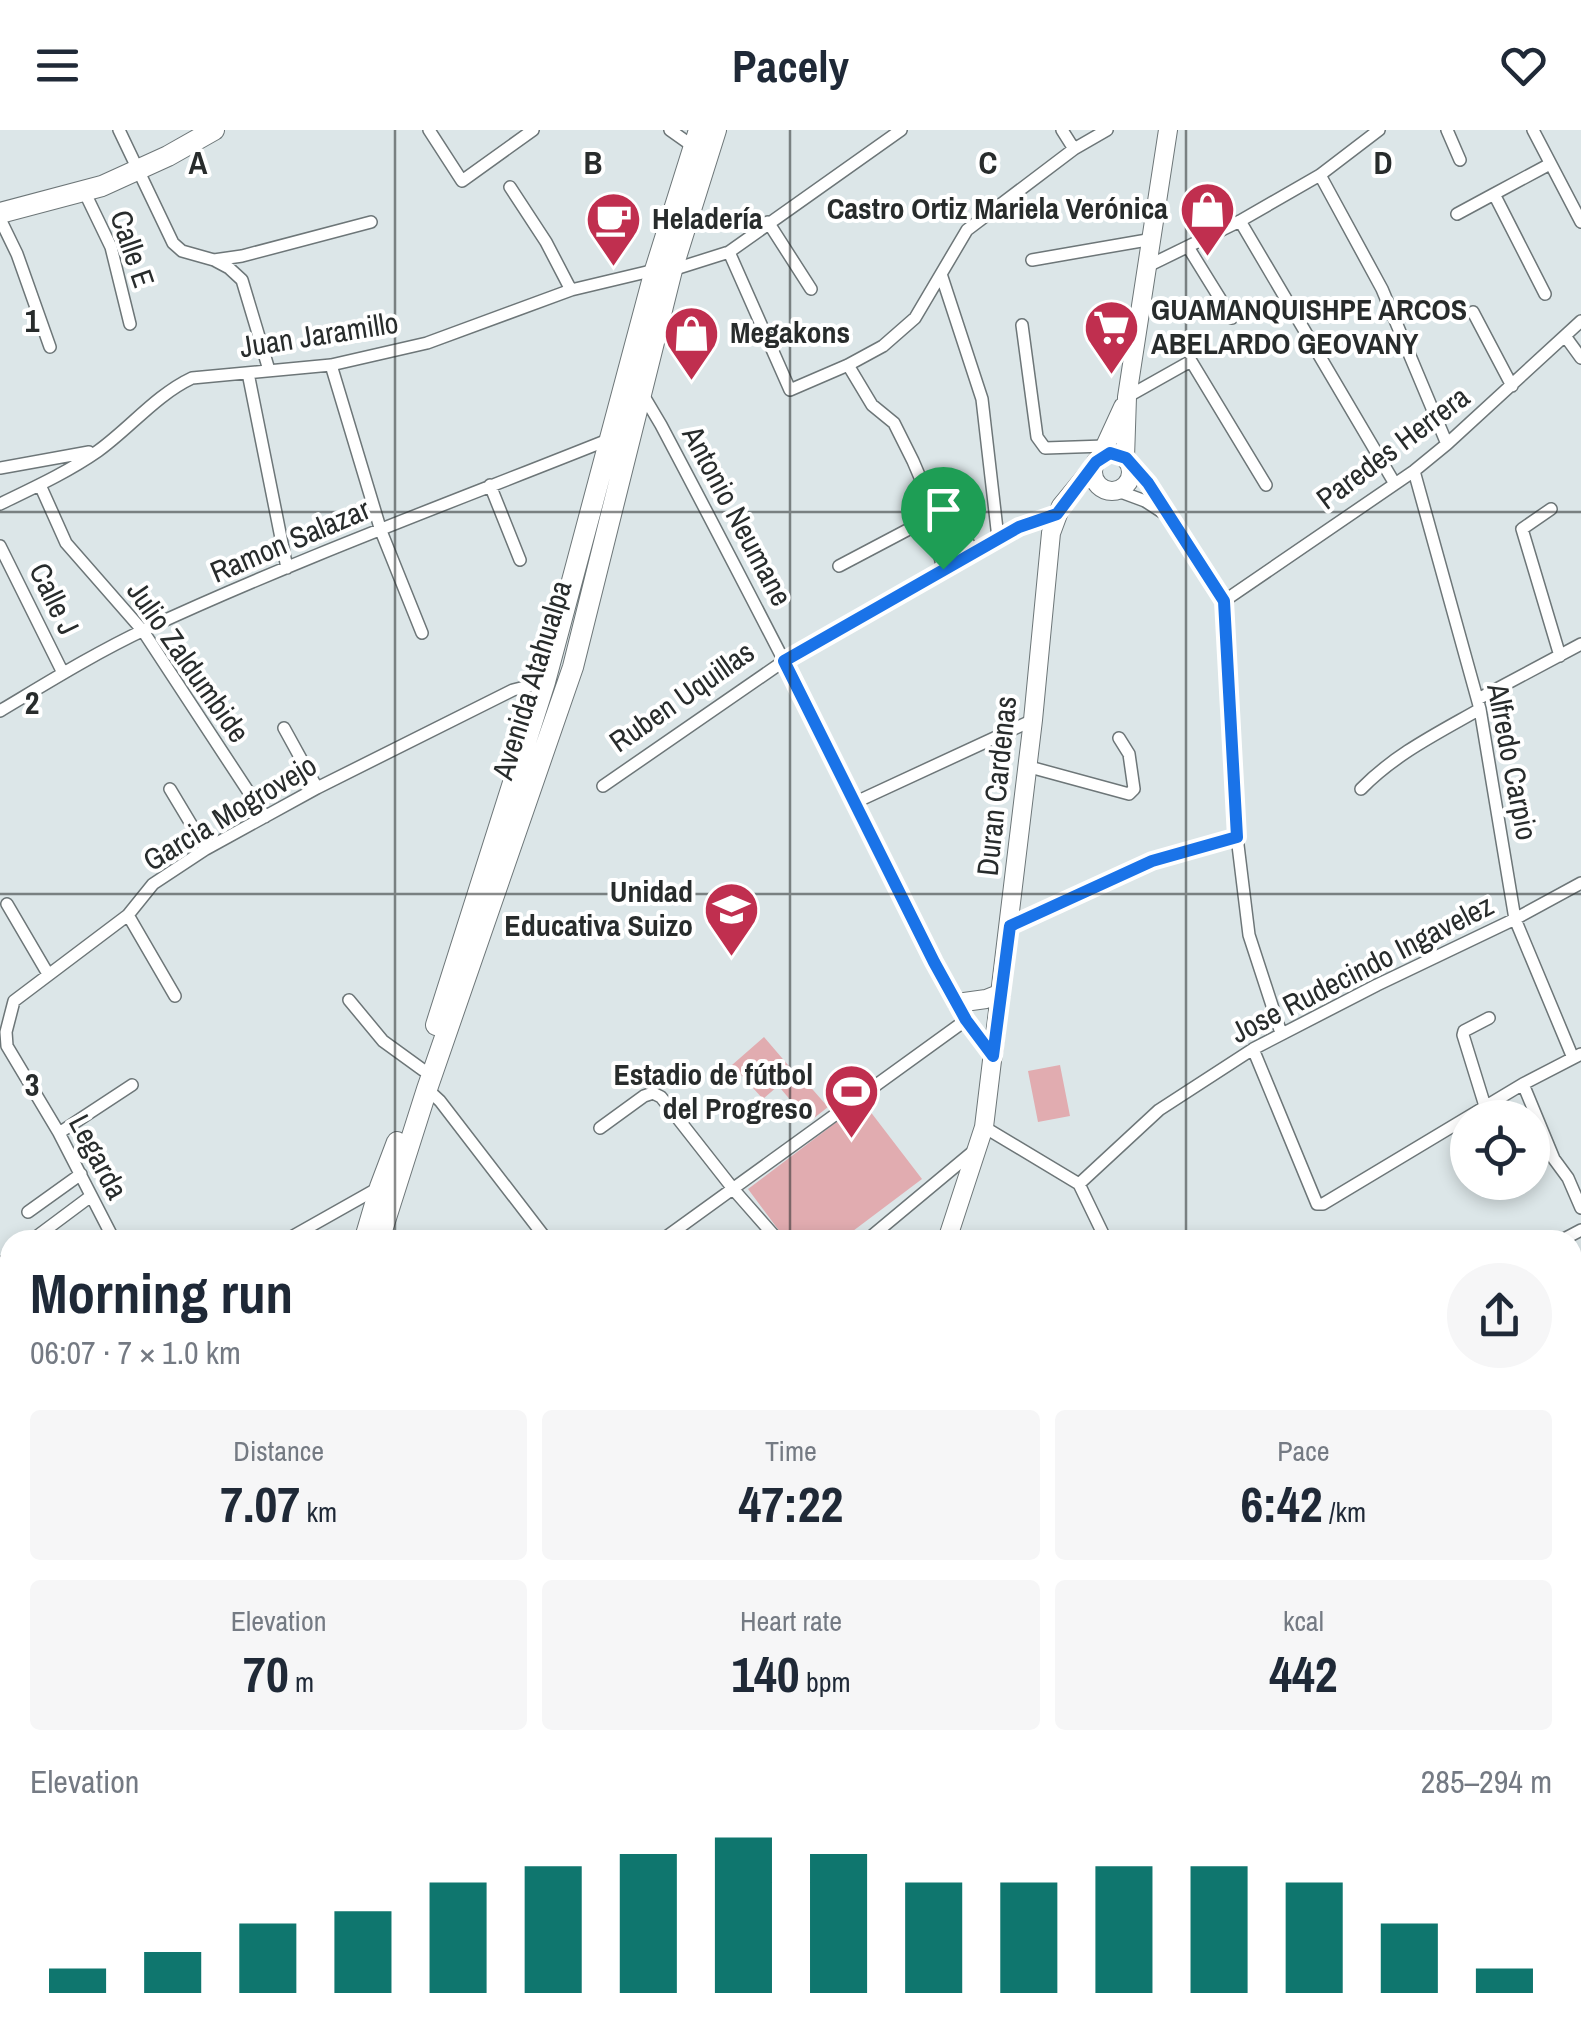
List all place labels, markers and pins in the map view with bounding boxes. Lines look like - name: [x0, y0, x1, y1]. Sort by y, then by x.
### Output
- shop icon: Castro Ortiz Mariela Verónica: [1177, 179, 1237, 258]
- place label: Castro Ortiz Mariela Verónica: [827, 188, 1168, 228]
- cafe icon: Heladería: [583, 189, 643, 268]
- place label: Heladería: [652, 198, 763, 238]
- place label: GUAMANQUISHPE ARCOS ABELARDO GEOVANY: [1151, 289, 1467, 363]
- supermarket icon: GUAMANQUISHPE ARCOS ABELARDO GEOVANY: [1082, 297, 1142, 376]
- shop icon: Megakons: [661, 303, 721, 382]
- place label: Megakons: [730, 312, 850, 352]
- pin: [901, 467, 986, 570]
- place label: Unidad Educativa Suizo: [504, 871, 693, 945]
- school or university icon: Unidad Educativa Suizo: [702, 879, 762, 958]
- place label: Estadio de fútbol del Progreso: [613, 1054, 813, 1128]
- sports icon: Estadio de fútbol del Progreso: [822, 1062, 882, 1141]

